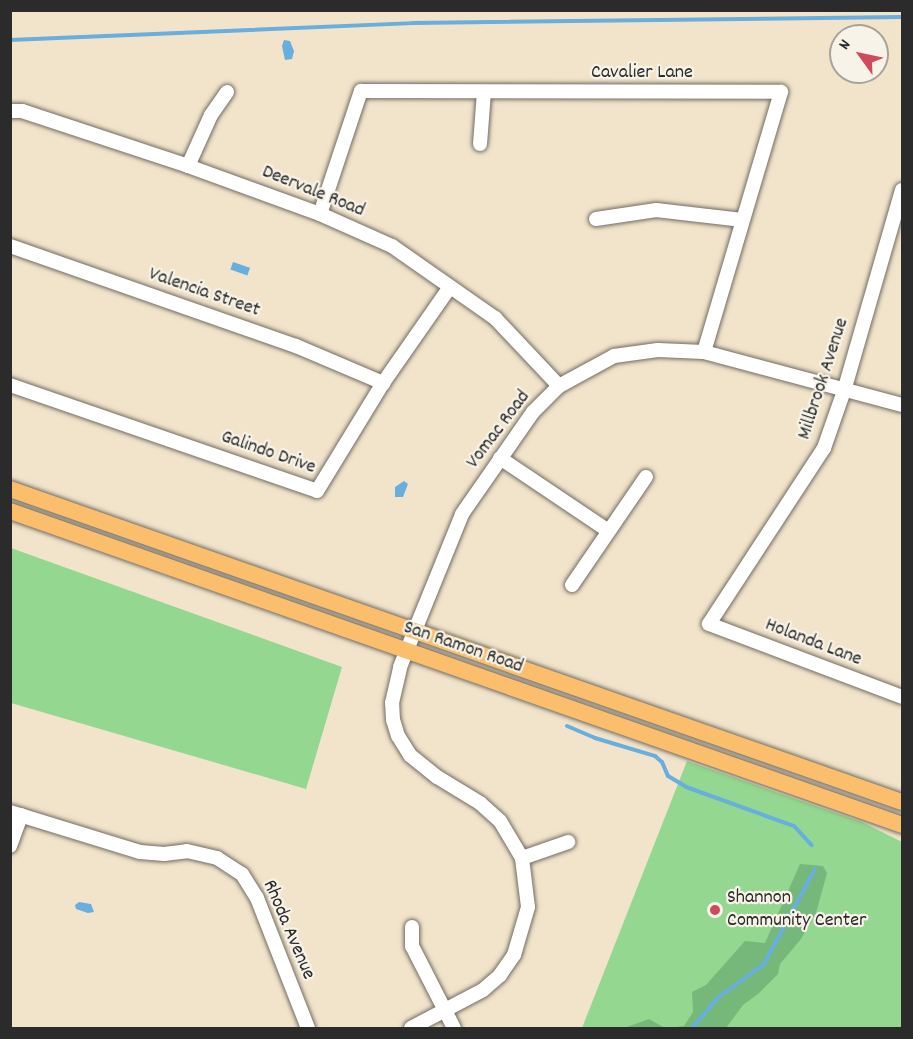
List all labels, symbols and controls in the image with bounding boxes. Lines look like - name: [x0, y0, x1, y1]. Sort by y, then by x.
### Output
- north arrow: [829, 24, 889, 84]
- text: N: [833, 35, 857, 55]
- street label: Cavalier Lane: [591, 61, 693, 85]
- street label: Deervale Road: [258, 161, 368, 223]
- street label: Valencia Street: [145, 263, 263, 323]
- street label: Millbrook Avenue: [793, 315, 855, 443]
- street label: Vomac Road: [462, 386, 536, 474]
- street label: Galindo Drive: [218, 426, 318, 480]
- street label: Holanda Lane: [761, 614, 865, 672]
- street label: San Ramon Road: [400, 616, 526, 680]
- street label: Rhoda Avenue: [256, 877, 320, 983]
- place label: Shannon Community Center: [727, 886, 866, 933]
- marker: Shannon Community Center: [708, 903, 722, 917]

